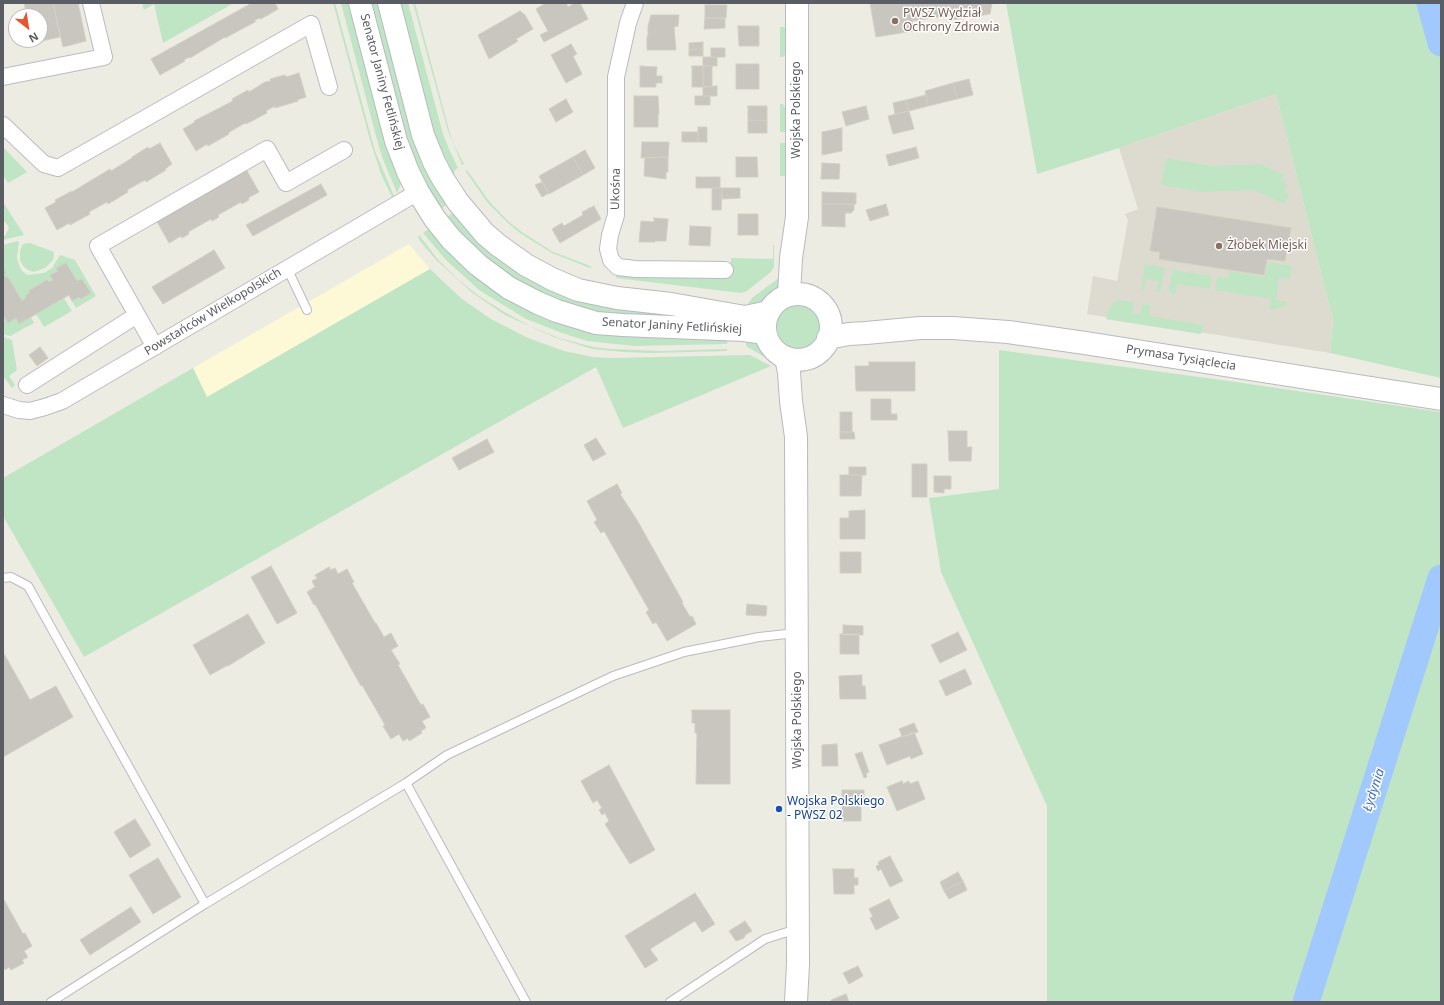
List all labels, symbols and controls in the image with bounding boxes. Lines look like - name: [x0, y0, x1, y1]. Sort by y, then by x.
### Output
- place label: PWSZ Wydział Ochrony Zdrowia: [903, 7, 999, 35]
- north arrow: [8, 8, 48, 48]
- street label: Senator Janiny Fetlińskiej: [357, 12, 407, 152]
- marker: PWSZ Wydział Ochrony Zdrowia: [890, 16, 900, 26]
- text: N: [26, 29, 41, 47]
- street label: Wojska Polskiego: [790, 61, 804, 159]
- street label: Ukośna: [608, 168, 624, 210]
- place label: Żłobek Miejski: [1227, 239, 1307, 253]
- marker: Żłobek Miejski: [1214, 241, 1224, 251]
- street label: Powstańców Wielkopolskich: [142, 265, 284, 359]
- street label: Senator Janiny Fetlińskiej: [602, 315, 742, 337]
- street label: Prymasa Tysiąclecia: [1125, 342, 1237, 374]
- street label: Wojska Polskiego: [791, 671, 805, 769]
- water label: Łydynia: [1360, 767, 1388, 813]
- place label: Wojska Polskiego - PWSZ 02: [787, 795, 885, 823]
- marker: Wojska Polskiego - PWSZ 02: [774, 804, 784, 814]

